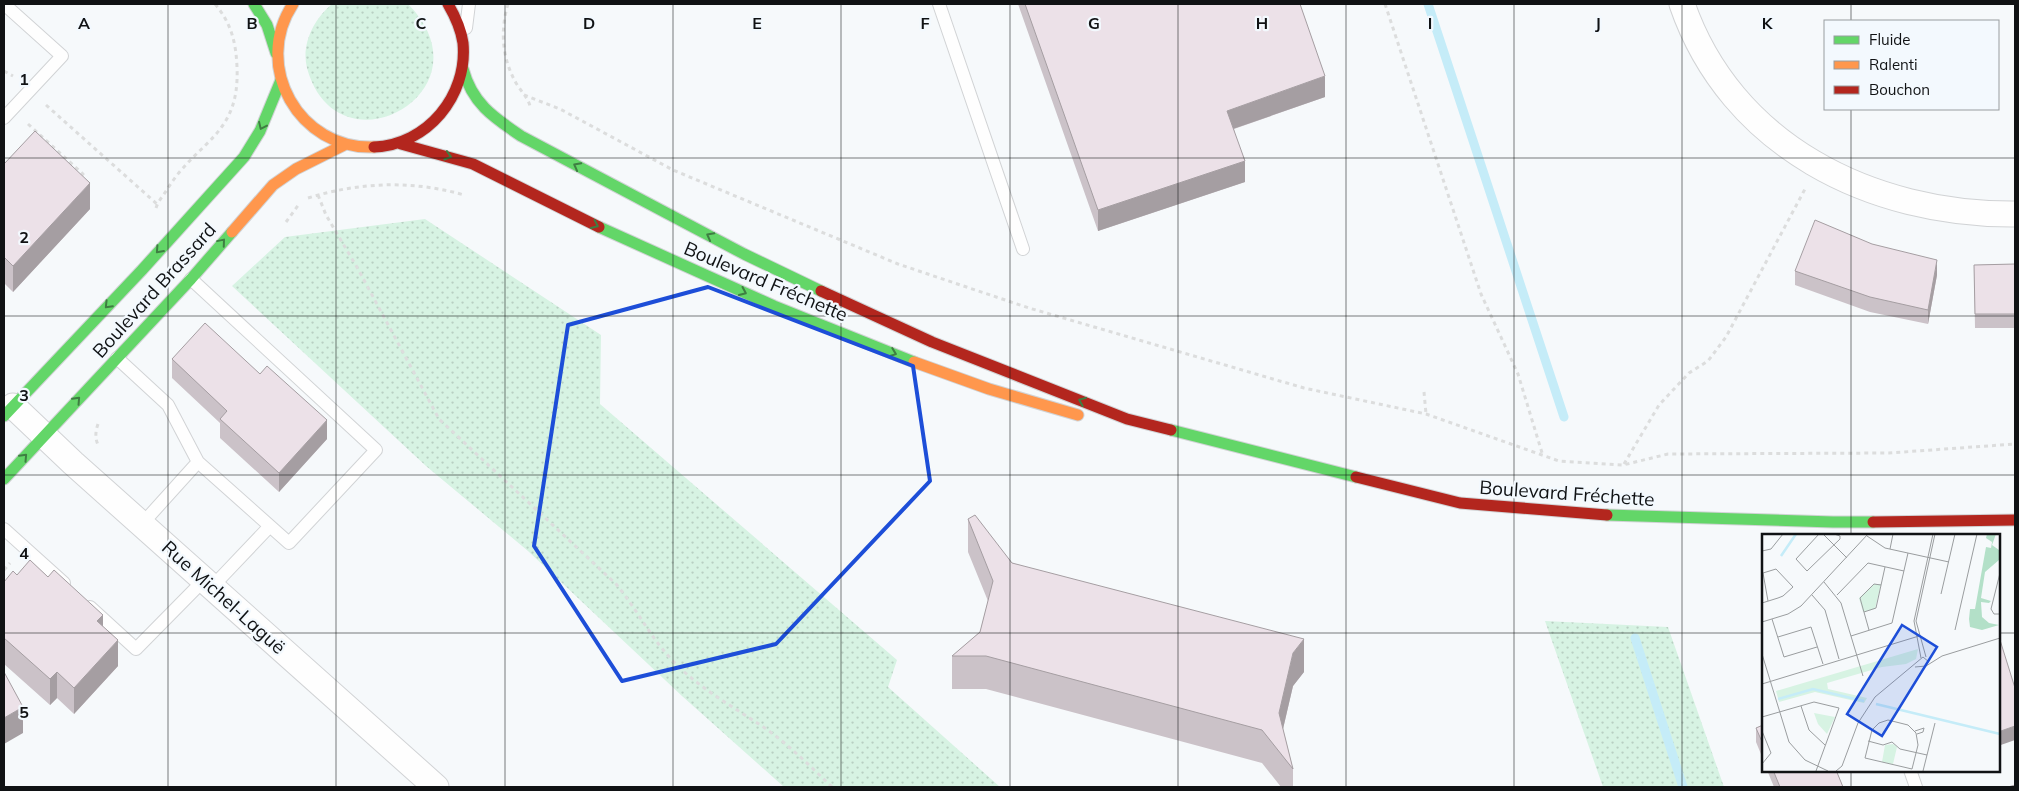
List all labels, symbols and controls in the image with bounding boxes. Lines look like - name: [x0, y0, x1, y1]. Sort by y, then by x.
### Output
- text: A: [78, 13, 90, 33]
- text: B: [246, 13, 258, 33]
- text: C: [416, 13, 427, 33]
- text: D: [583, 13, 595, 33]
- text: E: [752, 13, 762, 33]
- text: F: [920, 13, 930, 33]
- text: G: [1088, 13, 1100, 33]
- text: H: [1256, 13, 1268, 33]
- text: I: [1428, 13, 1432, 33]
- text: J: [1595, 13, 1601, 33]
- text: K: [1762, 13, 1774, 33]
- legend: [1824, 20, 1999, 110]
- text: Fluide: [1869, 30, 1910, 49]
- text: Ralenti: [1869, 55, 1918, 74]
- text: 1: [19, 69, 29, 89]
- text: Bouchon: [1869, 80, 1930, 99]
- one-way arrow: [258, 121, 269, 130]
- one-way arrow: [443, 150, 452, 160]
- one-way arrow: [574, 162, 583, 172]
- street label: Boulevard Brassard: [87, 218, 221, 362]
- one-way arrow: [590, 219, 599, 229]
- text: 2: [19, 227, 29, 247]
- one-way arrow: [706, 232, 715, 242]
- street label: Boulevard Fréchette: [680, 236, 852, 326]
- one-way arrow: [216, 239, 225, 248]
- one-way arrow: [156, 245, 165, 254]
- one-way arrow: [738, 285, 747, 296]
- one-way arrow: [105, 299, 114, 308]
- one-way arrow: [889, 347, 897, 357]
- text: 3: [19, 385, 29, 405]
- one-way arrow: [71, 396, 80, 405]
- one-way arrow: [1078, 397, 1087, 407]
- one-way arrow: [18, 453, 27, 462]
- street label: Boulevard Fréchette: [1479, 475, 1655, 511]
- inset map: [1762, 534, 1999, 771]
- street label: Rue Michel-Laguë: [157, 535, 291, 659]
- text: 4: [19, 543, 29, 563]
- text: 5: [19, 702, 29, 722]

